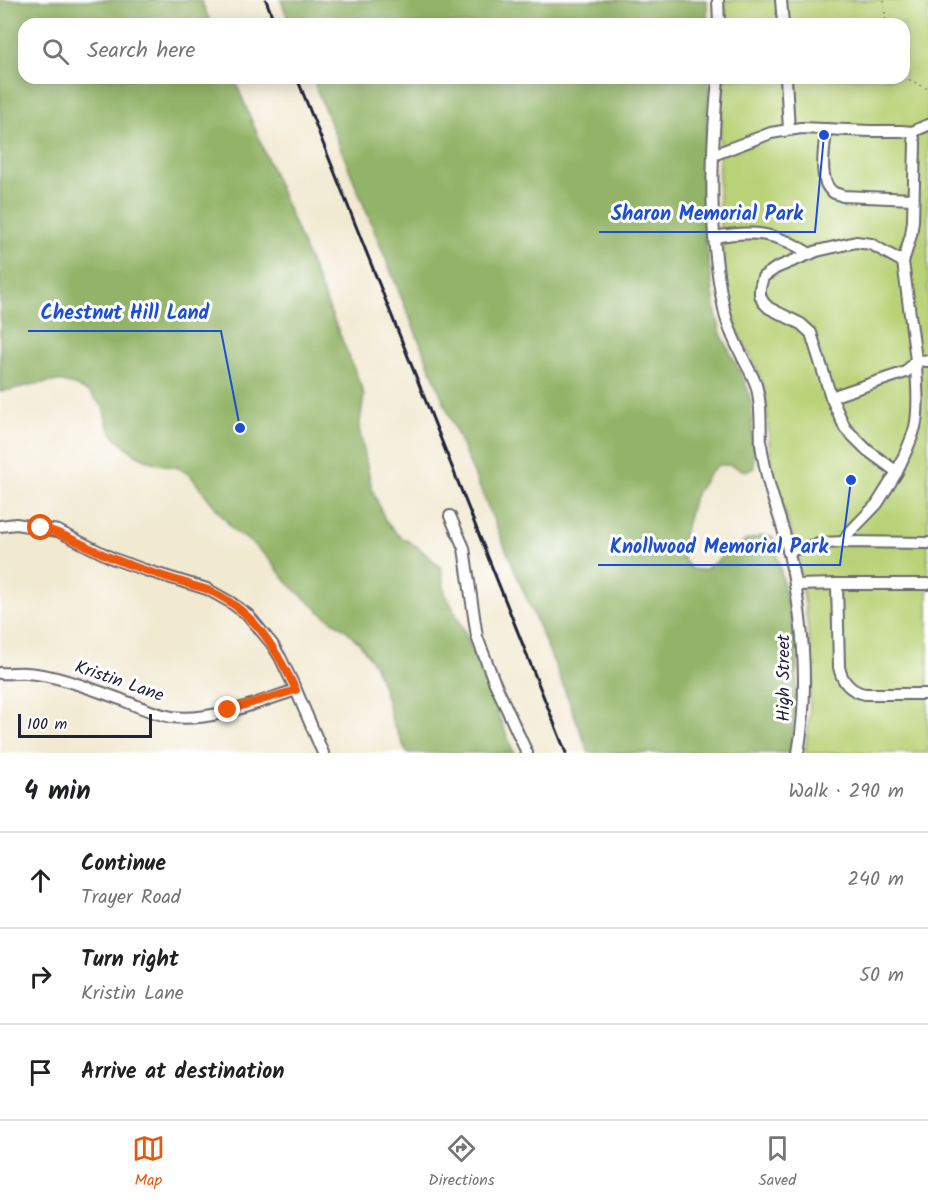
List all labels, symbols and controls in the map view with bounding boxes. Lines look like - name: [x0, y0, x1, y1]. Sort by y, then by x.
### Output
- search box: [18, 18, 910, 84]
- text: Search here: [87, 34, 195, 69]
- icon: search: [39, 35, 72, 68]
- callout: Sharon Memorial Park: [599, 194, 815, 232]
- text: Sharon Memorial Park: [611, 199, 804, 231]
- callout: Chestnut Hill Land: [28, 293, 221, 331]
- text: Chestnut Hill Land: [41, 298, 211, 330]
- route start: [27, 514, 53, 540]
- callout: Knollwood Memorial Park: [598, 527, 840, 565]
- text: Knollwood Memorial Park: [610, 532, 829, 564]
- street label: High Street: [770, 633, 799, 722]
- street label: Kristin Lane: [71, 653, 167, 711]
- route end: [214, 696, 240, 722]
- scale bar: [18, 711, 152, 738]
- text: 100 m: [27, 712, 67, 737]
- text: 4 min: [24, 771, 91, 813]
- text: Walk · 290 m: [789, 776, 904, 808]
- text: Continue: [81, 847, 166, 882]
- icon: ahead: [24, 864, 57, 897]
- text: 240 m: [847, 864, 904, 896]
- text: Trayer Road: [81, 882, 181, 914]
- text: Turn right: [81, 943, 179, 978]
- icon: right: [24, 960, 57, 993]
- text: 50 m: [859, 960, 904, 992]
- text: Kristin Lane: [81, 978, 184, 1010]
- text: Arrive at destination: [81, 1055, 284, 1090]
- icon: arrive: [24, 1056, 57, 1089]
- tab: Map: [132, 1132, 165, 1193]
- tab: Directions: [428, 1132, 495, 1193]
- tab: Saved: [758, 1132, 796, 1193]

